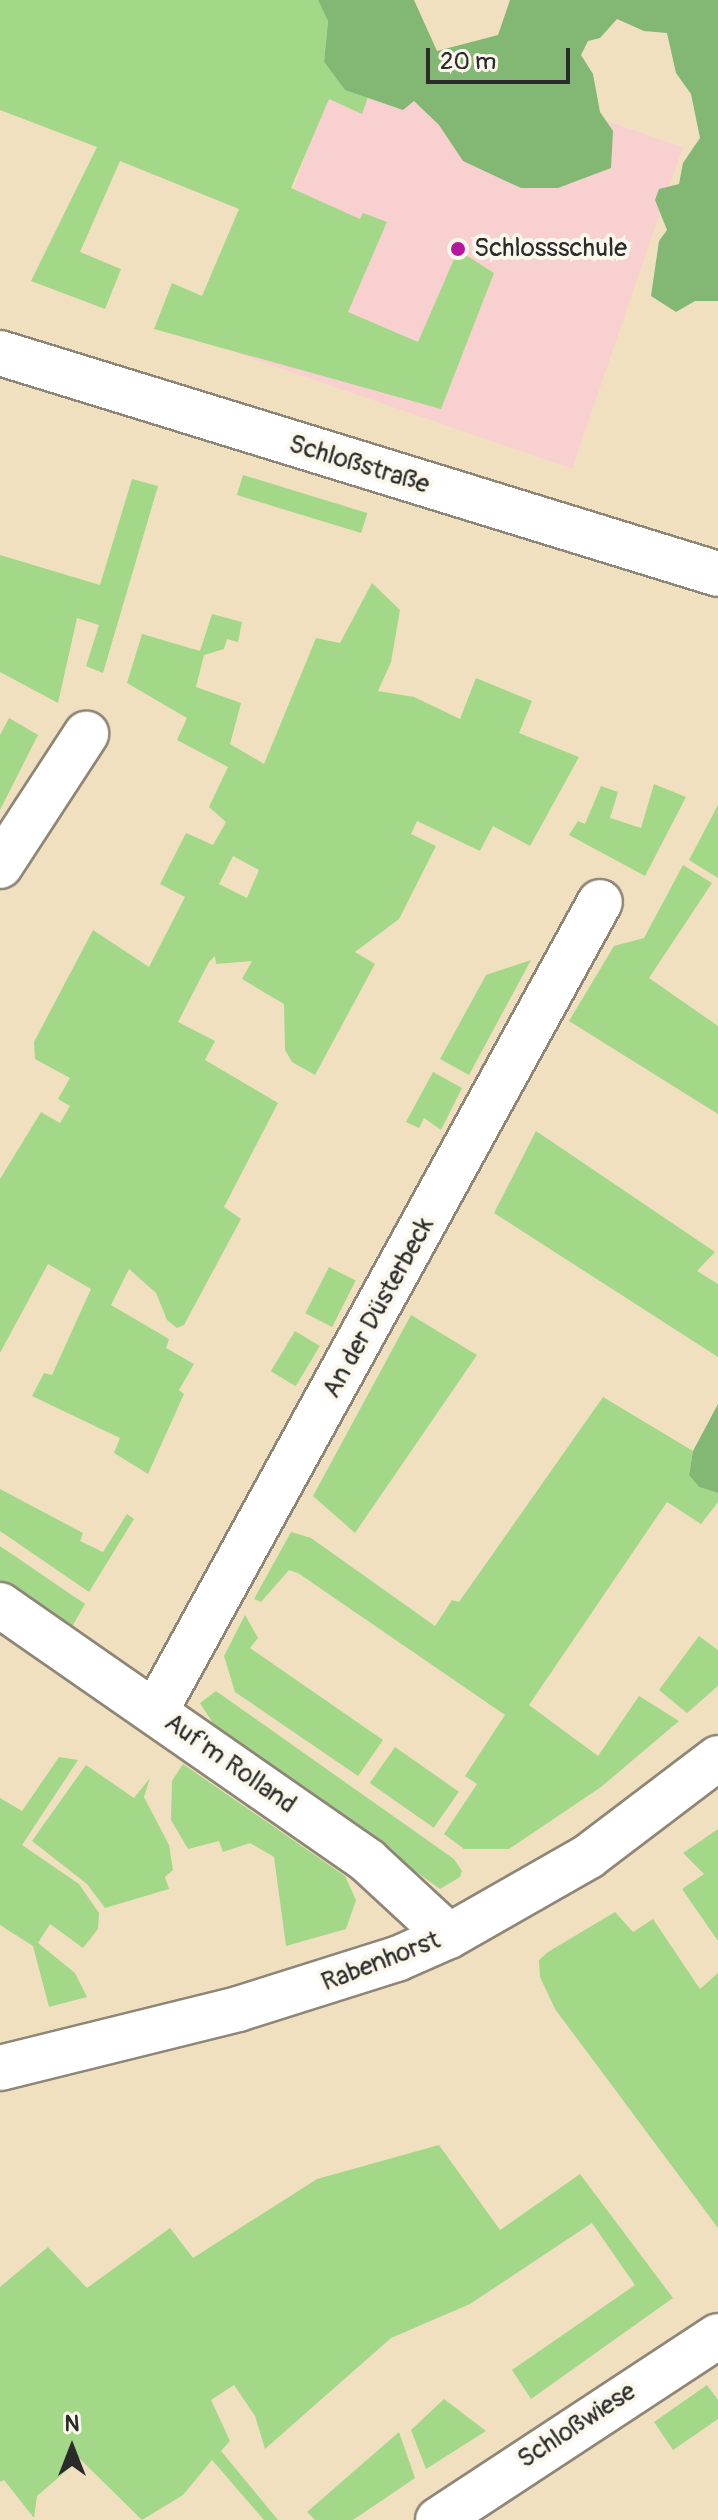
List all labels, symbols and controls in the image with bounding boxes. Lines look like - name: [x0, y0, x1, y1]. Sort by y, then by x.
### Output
- scale bar: [430, 32, 574, 82]
- text: 20 m: [440, 47, 496, 76]
- place label: Schlossschule: [474, 233, 627, 265]
- marker: Schlossschule: [449, 240, 467, 258]
- street label: Schloßstraße: [285, 429, 433, 501]
- street label: An der Düsterbeck: [316, 1212, 442, 1404]
- street label: Auf'm Rolland: [158, 1707, 302, 1821]
- street label: Rabenhorst: [317, 1925, 445, 1999]
- street label: Schloßwiese: [512, 2376, 642, 2476]
- north arrow: [32, 2408, 112, 2488]
- text: N: [65, 2410, 79, 2438]

